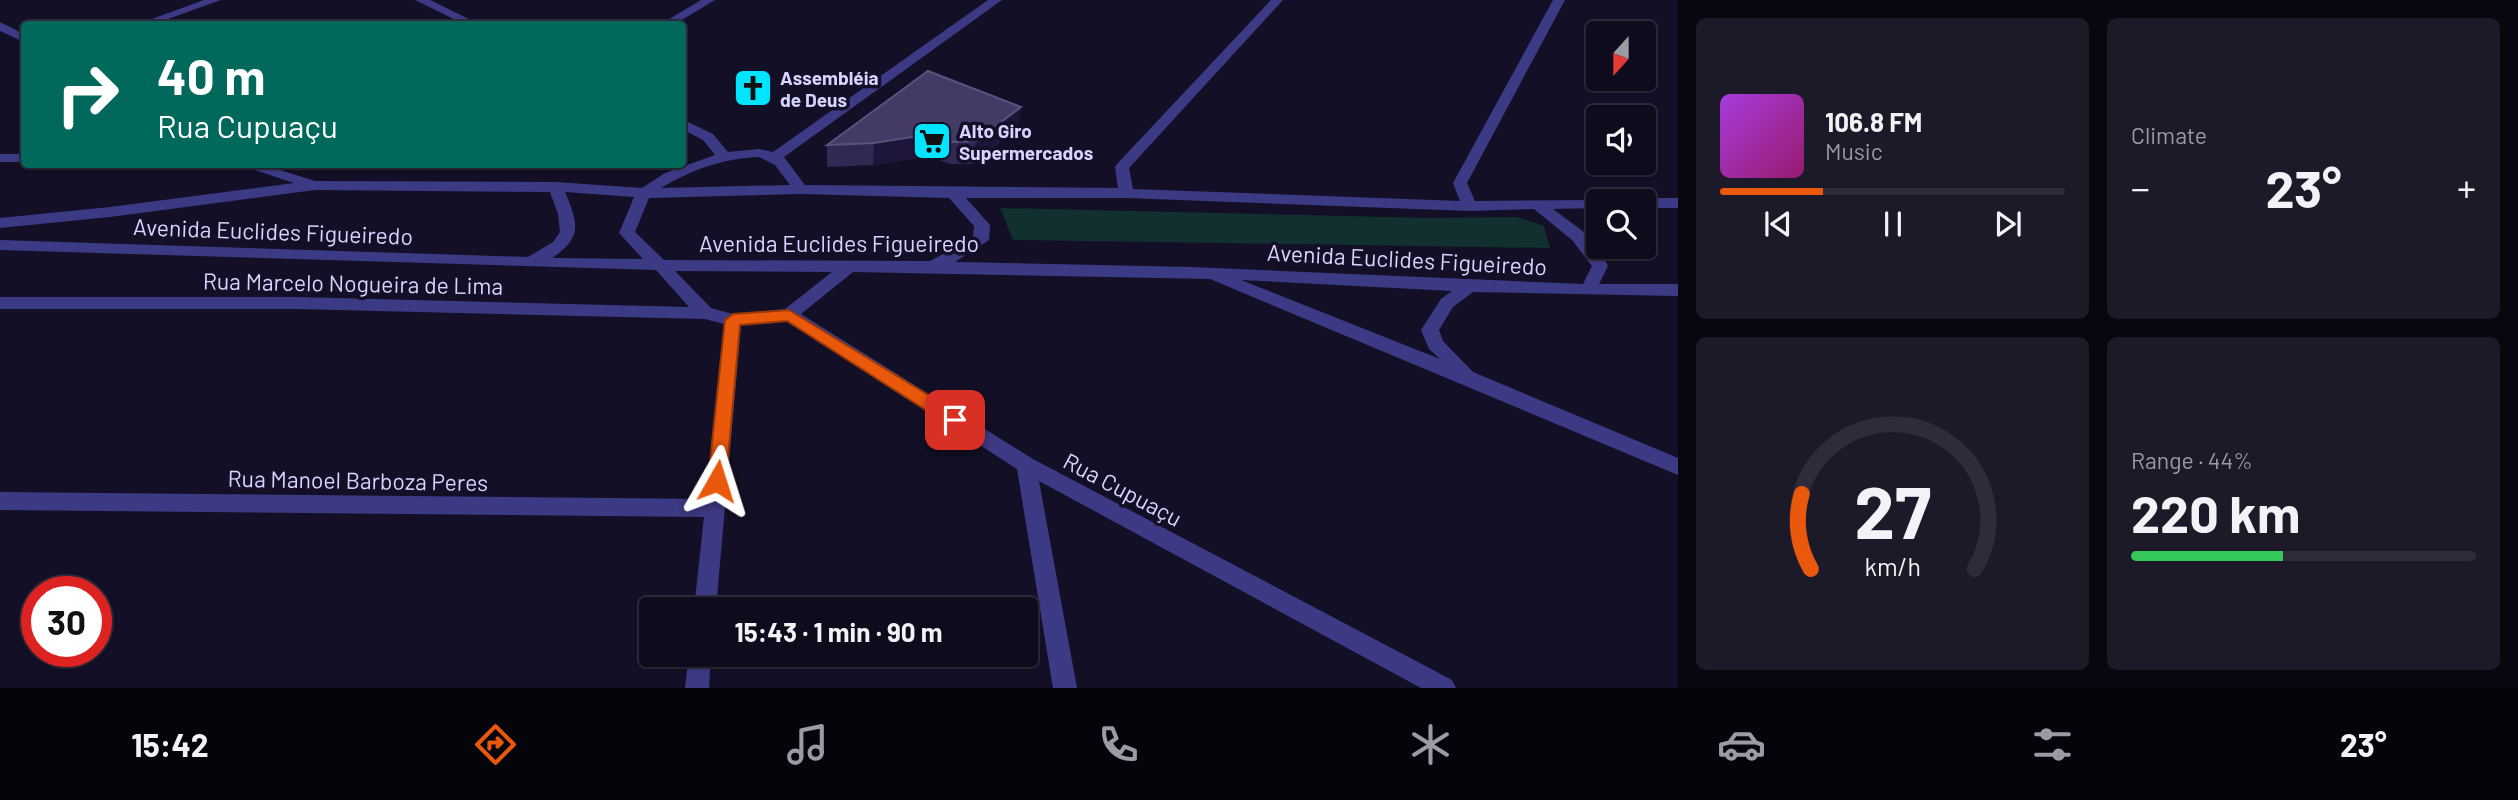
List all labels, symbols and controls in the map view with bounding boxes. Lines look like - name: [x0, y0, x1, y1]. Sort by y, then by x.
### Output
- north arrow: [1586, 21, 1656, 91]
- map controls: [1586, 21, 1656, 259]
- text: 40 m: [157, 46, 265, 105]
- icon: right: [42, 49, 133, 140]
- place label: Assembléia de Deus: [780, 66, 879, 111]
- church icon: Assembléia de Deus: [732, 67, 774, 109]
- button: sound: [1586, 105, 1656, 175]
- text: Rua Cupuaçu: [157, 106, 338, 144]
- text: 106.8 FM: [1825, 106, 1922, 137]
- place label: Alto Giro Supermercados: [959, 119, 1093, 164]
- supermarket icon: Alto Giro Supermercados: [911, 120, 953, 162]
- text: Climate: [2131, 121, 2207, 149]
- text: Music: [1825, 137, 1883, 165]
- text: 23°: [2265, 156, 2342, 218]
- text: −: [2131, 164, 2150, 210]
- text: +: [2457, 164, 2476, 210]
- button: search: [1586, 189, 1656, 259]
- icon: previous: [1759, 205, 1797, 243]
- icon: pause: [1874, 205, 1912, 243]
- icon: next: [1989, 205, 2027, 243]
- street label: Avenida Euclides Figueiredo: [132, 212, 414, 250]
- street label: Avenida Euclides Figueiredo: [699, 229, 979, 257]
- street label: Avenida Euclides Figueiredo: [1266, 238, 1548, 280]
- street label: Rua Marcelo Nogueira de Lima: [203, 266, 503, 300]
- pin: [925, 390, 985, 450]
- icon: arrive: [936, 401, 974, 439]
- position arrow: [680, 444, 754, 518]
- street label: Rua Cupuaçu: [1059, 446, 1187, 532]
- text: Range · 44%: [2131, 446, 2253, 474]
- street label: Rua Manoel Barboza Peres: [227, 464, 489, 496]
- text: 27: [1854, 467, 1931, 555]
- text: 220 km: [2131, 481, 2300, 543]
- text: km/h: [1864, 551, 1921, 581]
- speed limit sign: 30: [21, 576, 112, 667]
- text: 15:43 · 1 min · 90 m: [735, 616, 942, 647]
- icon: directions: [471, 720, 520, 769]
- icon: music: [783, 720, 832, 769]
- icon: phone: [1094, 720, 1143, 769]
- icon: climate: [1406, 720, 1455, 769]
- icon: car: [1717, 720, 1766, 769]
- icon: filters: [2028, 720, 2077, 769]
- text: 15:42: [131, 725, 209, 763]
- text: 23°: [2340, 725, 2387, 763]

